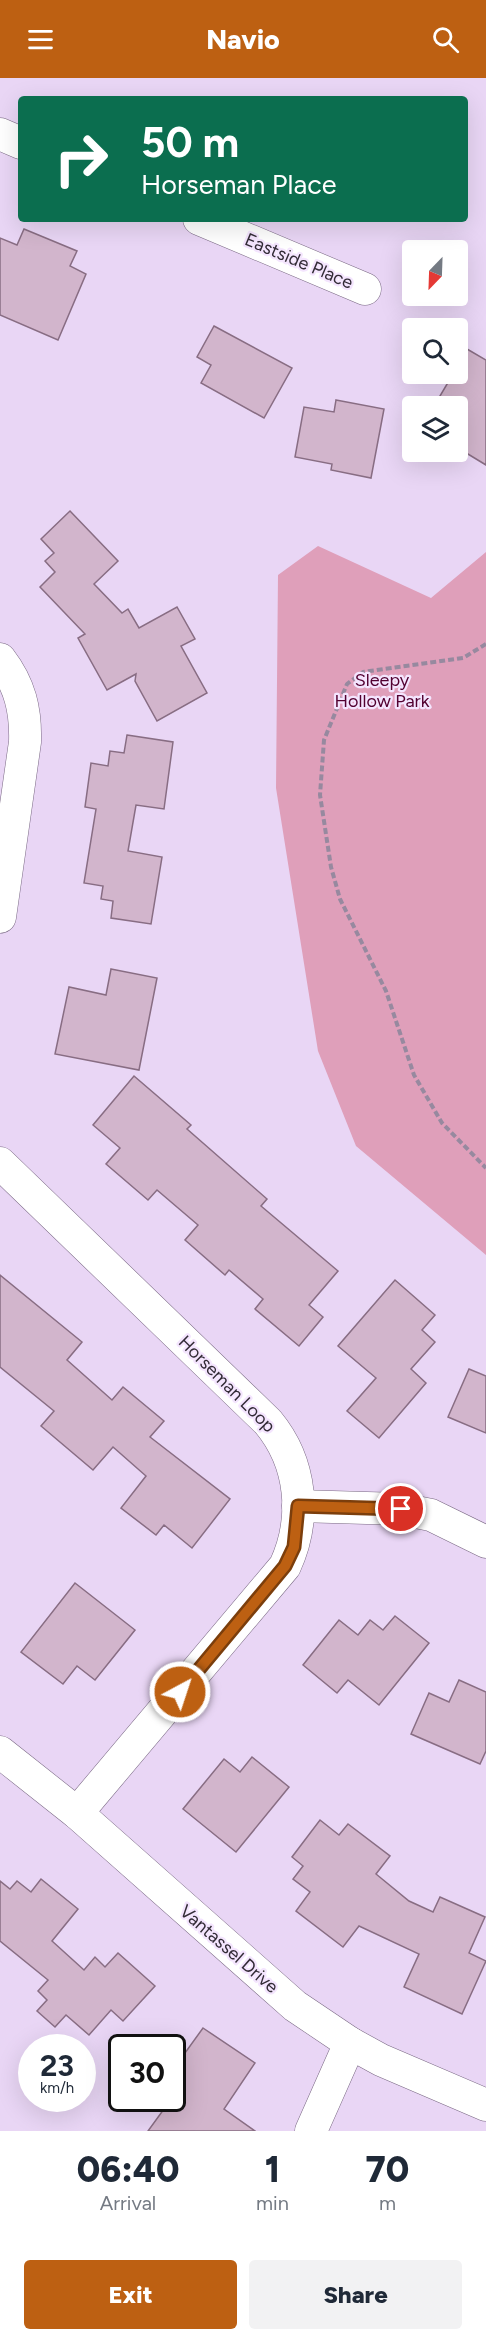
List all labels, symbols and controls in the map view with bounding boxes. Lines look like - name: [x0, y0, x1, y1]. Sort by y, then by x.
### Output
- icon: menu: [24, 23, 57, 56]
- text: Navio: [206, 23, 280, 56]
- icon: search: [429, 23, 462, 56]
- text: 50 m: [141, 117, 239, 168]
- icon: right: [42, 120, 120, 198]
- text: Horseman Place: [141, 168, 337, 201]
- street label: Eastside Place: [242, 228, 357, 294]
- north arrow: [402, 240, 468, 306]
- map controls: [402, 240, 468, 462]
- button: search: [402, 318, 468, 384]
- button: layers: [402, 396, 468, 462]
- park label: Sleepy Hollow Park: [335, 669, 430, 712]
- street label: Horseman Loop: [174, 1331, 280, 1437]
- pin: [375, 1483, 426, 1534]
- icon: arrive: [384, 1492, 417, 1525]
- position arrow: [148, 1660, 212, 1724]
- street label: Vantassel Drive: [175, 1900, 283, 1998]
- speed limit sign: 30: [108, 2034, 186, 2112]
- text: 23: [40, 2047, 74, 2084]
- text: km/h: [40, 2079, 74, 2097]
- text: 06:40: [77, 2148, 179, 2191]
- text: 1: [265, 2148, 280, 2191]
- text: 70: [366, 2148, 409, 2191]
- text: Arrival: [100, 2191, 156, 2215]
- text: min: [256, 2191, 289, 2215]
- text: m: [379, 2191, 396, 2215]
- button: Exit: [24, 2260, 237, 2329]
- button: Share: [249, 2260, 462, 2329]

